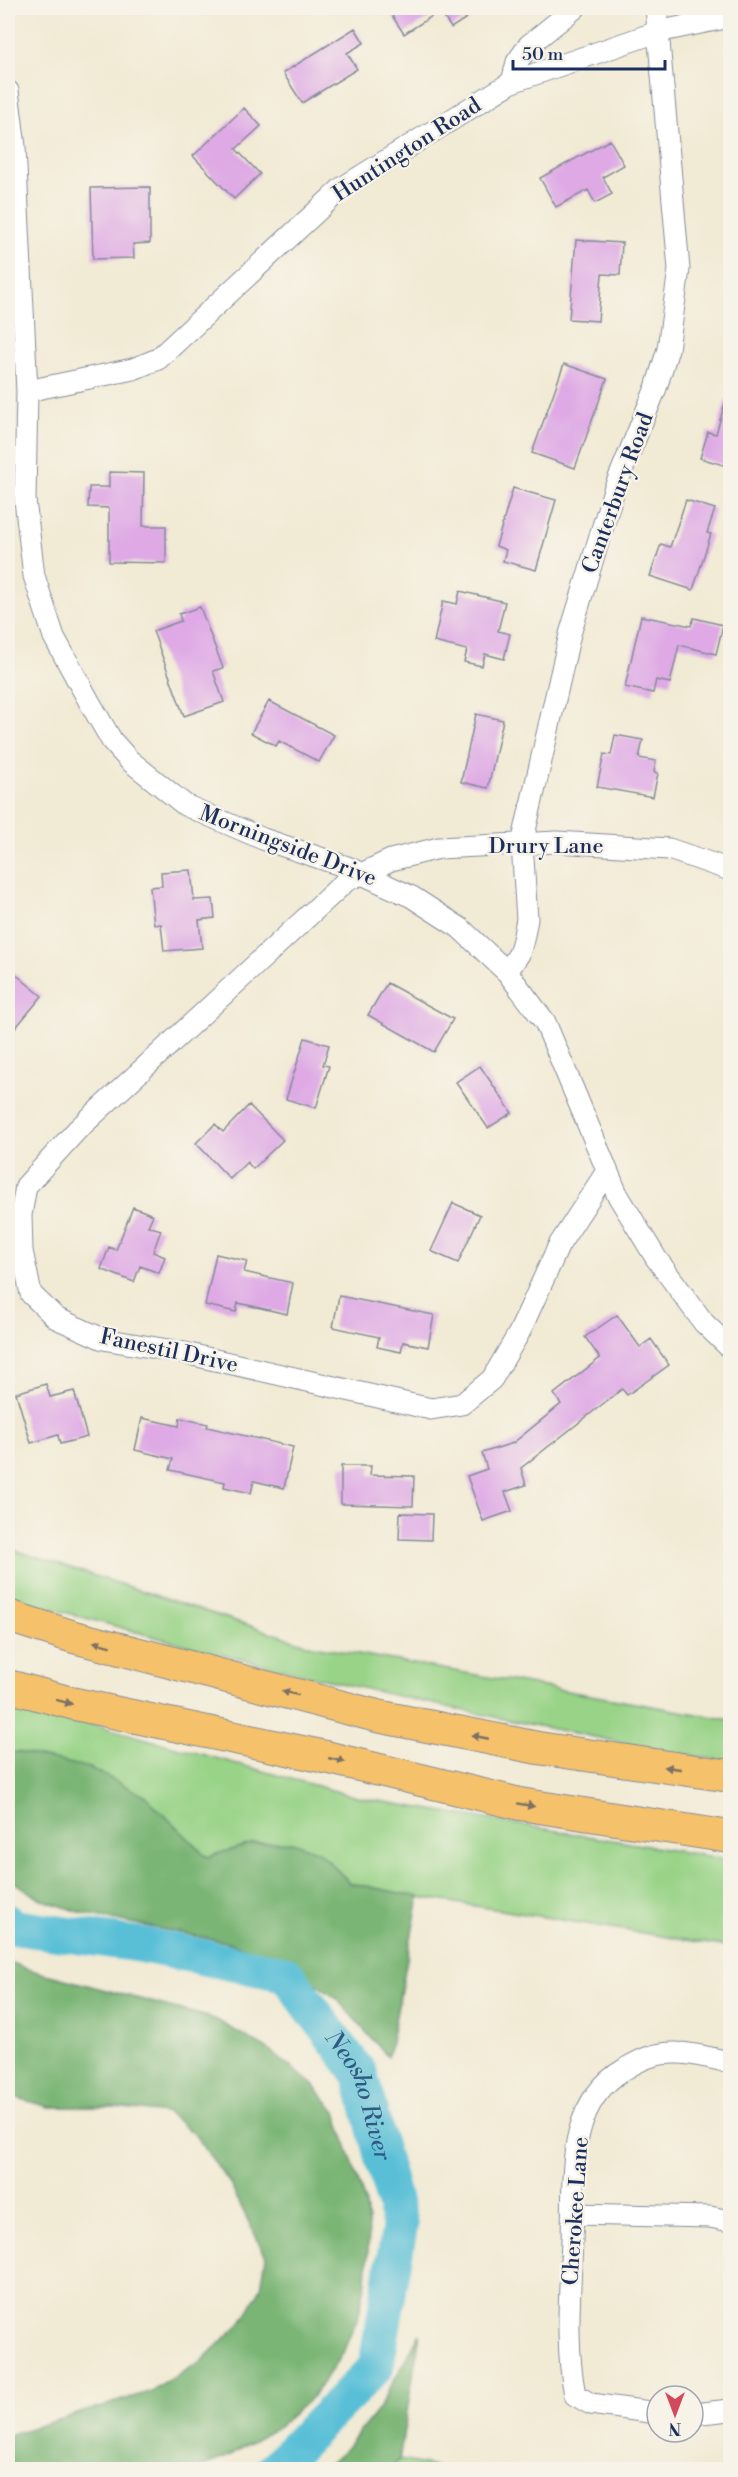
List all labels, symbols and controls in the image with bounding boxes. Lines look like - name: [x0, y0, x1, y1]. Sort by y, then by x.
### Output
- scale bar: [513, 33, 664, 71]
- text: 50 m: [522, 43, 564, 66]
- street label: Huntington Road: [328, 92, 487, 208]
- street label: Canterbury Road: [576, 408, 660, 577]
- street label: Morningside Drive: [196, 800, 380, 892]
- street label: Drury Lane: [488, 833, 604, 860]
- street label: Fanestil Drive: [98, 1323, 240, 1379]
- one-way arrow: [92, 1638, 111, 1648]
- one-way arrow: [281, 1688, 299, 1698]
- one-way arrow: [55, 1697, 73, 1707]
- one-way arrow: [470, 1732, 489, 1741]
- one-way arrow: [328, 1755, 346, 1765]
- one-way arrow: [663, 1763, 682, 1772]
- one-way arrow: [517, 1801, 536, 1810]
- water label: Neosho River: [317, 2024, 398, 2165]
- street label: Cherokee Lane: [557, 2136, 595, 2286]
- north arrow: [645, 2384, 705, 2444]
- text: N: [668, 2418, 681, 2438]

